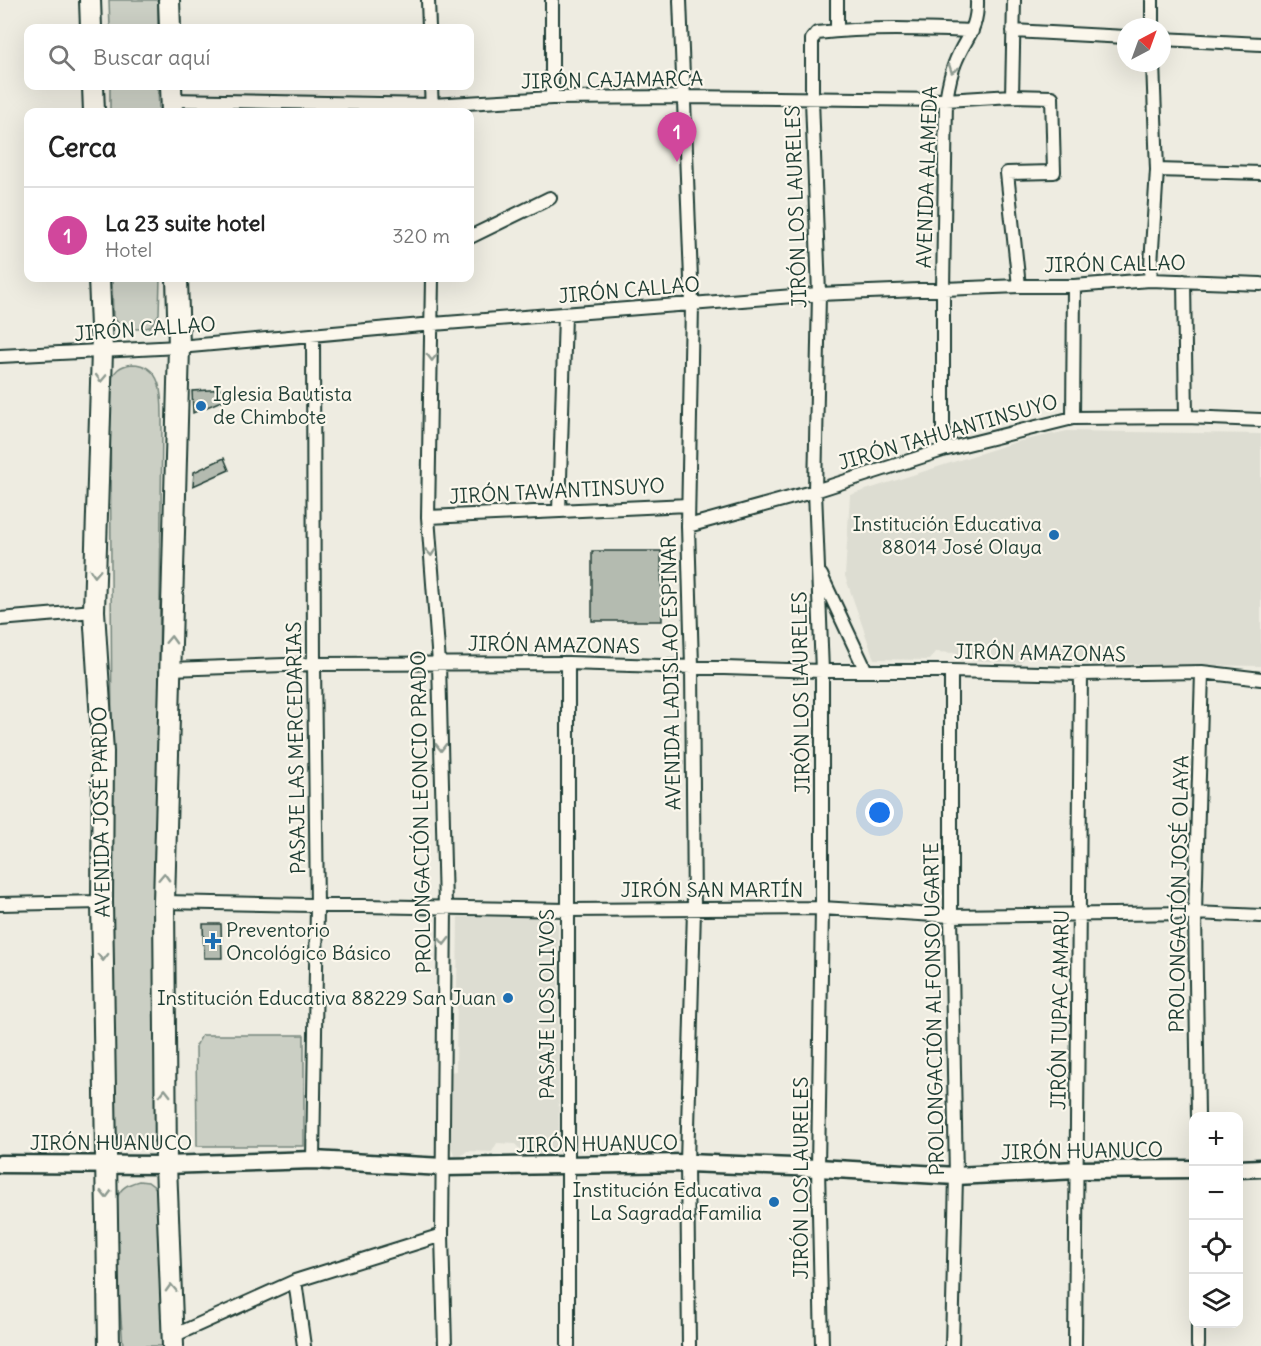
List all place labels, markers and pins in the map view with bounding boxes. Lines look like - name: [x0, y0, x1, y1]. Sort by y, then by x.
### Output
- pin: 1: [658, 112, 696, 162]
- place label: Iglesia Bautista de Chimbote: [213, 381, 352, 429]
- marker: Iglesia Bautista de Chimbote: [194, 399, 208, 413]
- place label: Institución Educativa 88014 José Olaya: [852, 511, 1042, 559]
- marker: Institución Educativa 88014 José Olaya: [1047, 528, 1061, 542]
- place label: Preventorio Oncológico Básico: [226, 917, 391, 965]
- marker: Preventorio Oncológico Básico: [204, 932, 222, 950]
- place label: Institución Educativa 88229 San Juan: [157, 985, 496, 1010]
- marker: Institución Educativa 88229 San Juan: [501, 991, 515, 1005]
- place label: Institución Educativa La Sagrada Familia: [572, 1177, 762, 1225]
- marker: Institución Educativa La Sagrada Familia: [767, 1195, 781, 1209]

